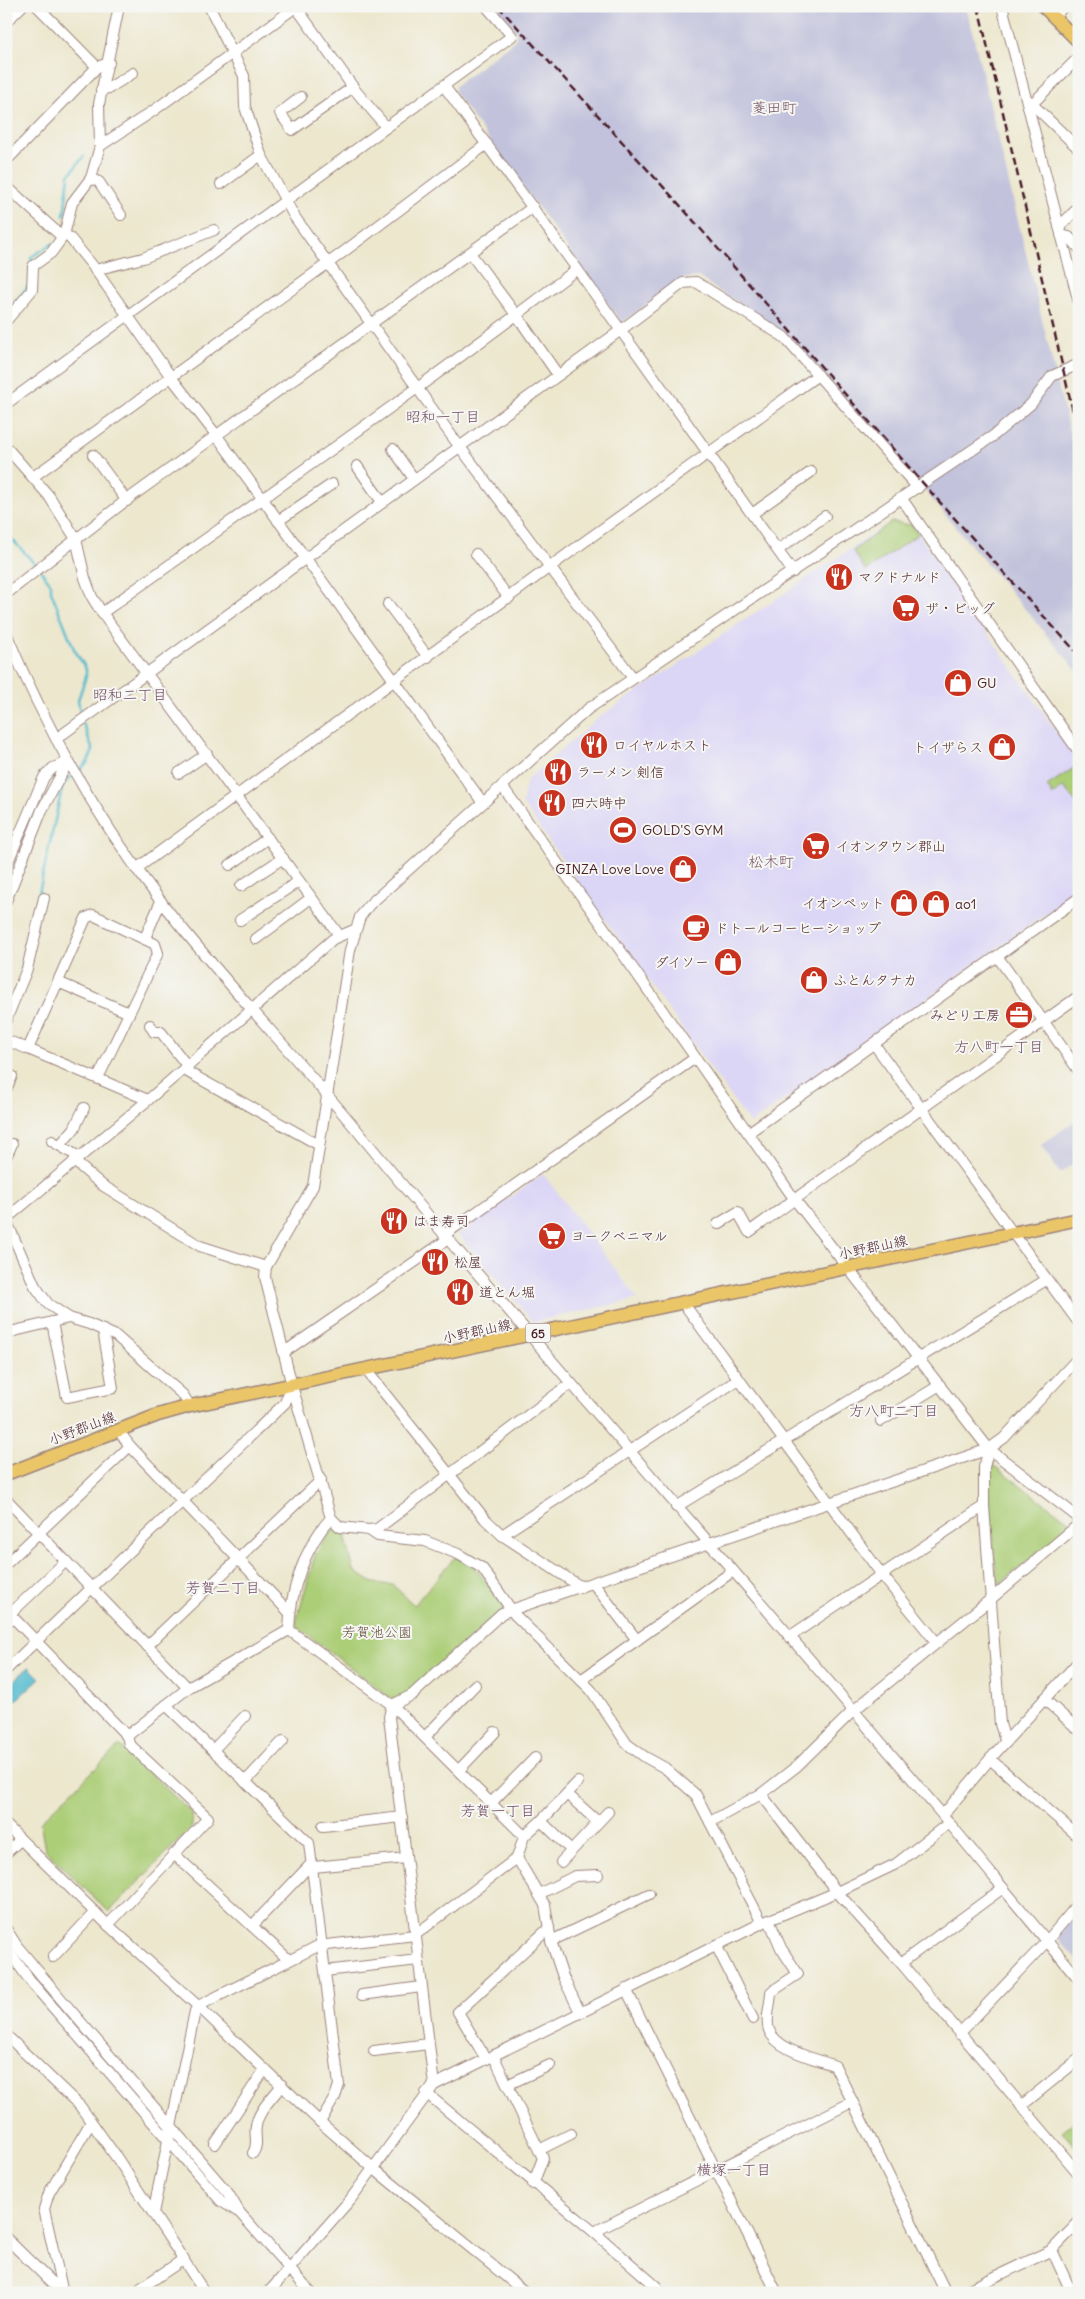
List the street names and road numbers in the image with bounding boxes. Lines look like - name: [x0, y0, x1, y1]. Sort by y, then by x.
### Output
- street label: 小野郡山線: [837, 1231, 909, 1263]
- street label: 小野郡山線: [441, 1315, 513, 1347]
- road number: 65: [526, 1324, 550, 1342]
- street label: 小野郡山線: [46, 1407, 118, 1449]

